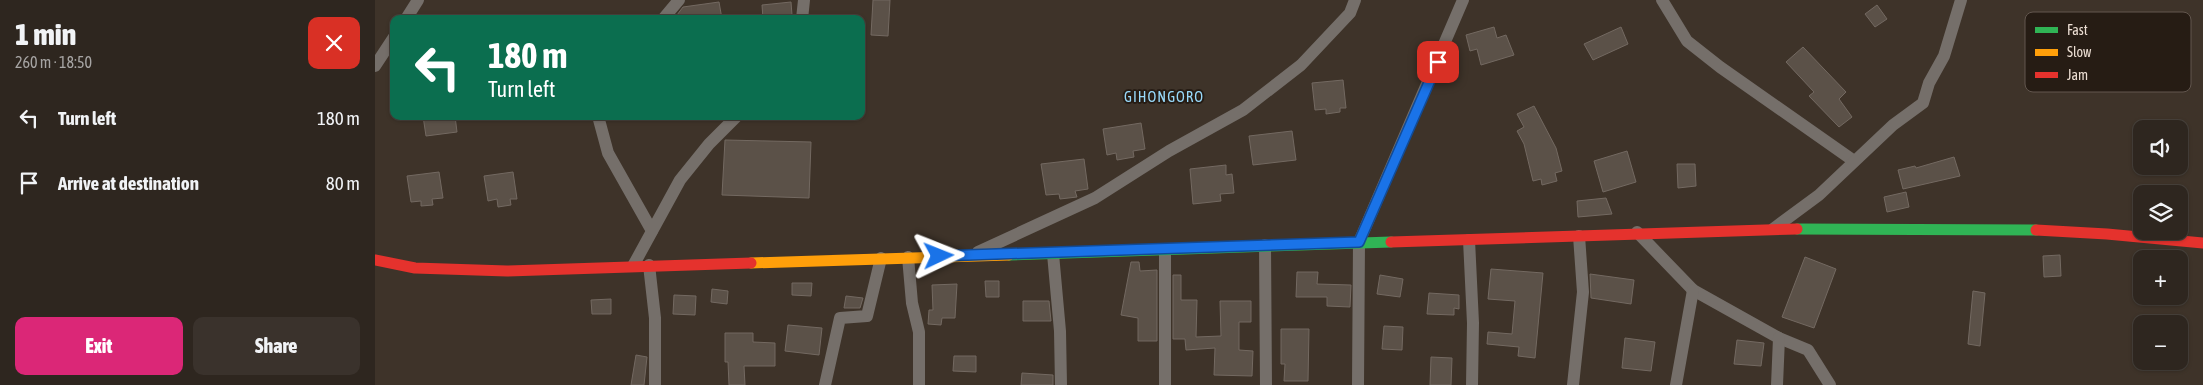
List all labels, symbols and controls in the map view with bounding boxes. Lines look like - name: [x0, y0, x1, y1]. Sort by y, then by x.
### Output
- legend: [2025, 12, 2191, 92]
- text: 1 min: [15, 17, 76, 51]
- button: close: [308, 17, 360, 69]
- text: Fast: [2067, 22, 2088, 38]
- icon: left: [405, 35, 470, 100]
- text: 180 m: [488, 35, 567, 75]
- pin: [1417, 41, 1459, 83]
- text: Slow: [2067, 44, 2092, 60]
- icon: arrive: [1424, 48, 1452, 76]
- text: 260 m · 18:50: [15, 53, 92, 71]
- text: Jam: [2067, 67, 2088, 83]
- text: Turn left: [488, 76, 555, 102]
- district label: GIHONGORO: [1124, 88, 1204, 105]
- icon: left: [15, 104, 43, 132]
- text: Turn left: [58, 107, 116, 129]
- text: 180 m: [317, 107, 360, 129]
- map controls: [2133, 120, 2188, 370]
- button: sound: [2133, 120, 2188, 175]
- icon: arrive: [15, 169, 43, 197]
- text: Arrive at destination: [58, 172, 199, 194]
- text: 80 m: [326, 172, 360, 194]
- button: layers: [2133, 185, 2188, 240]
- position arrow: [912, 229, 964, 281]
- button: +: [2133, 250, 2188, 305]
- button: −: [2133, 315, 2188, 370]
- button: Exit: [15, 317, 183, 375]
- button: Share: [193, 317, 360, 375]

